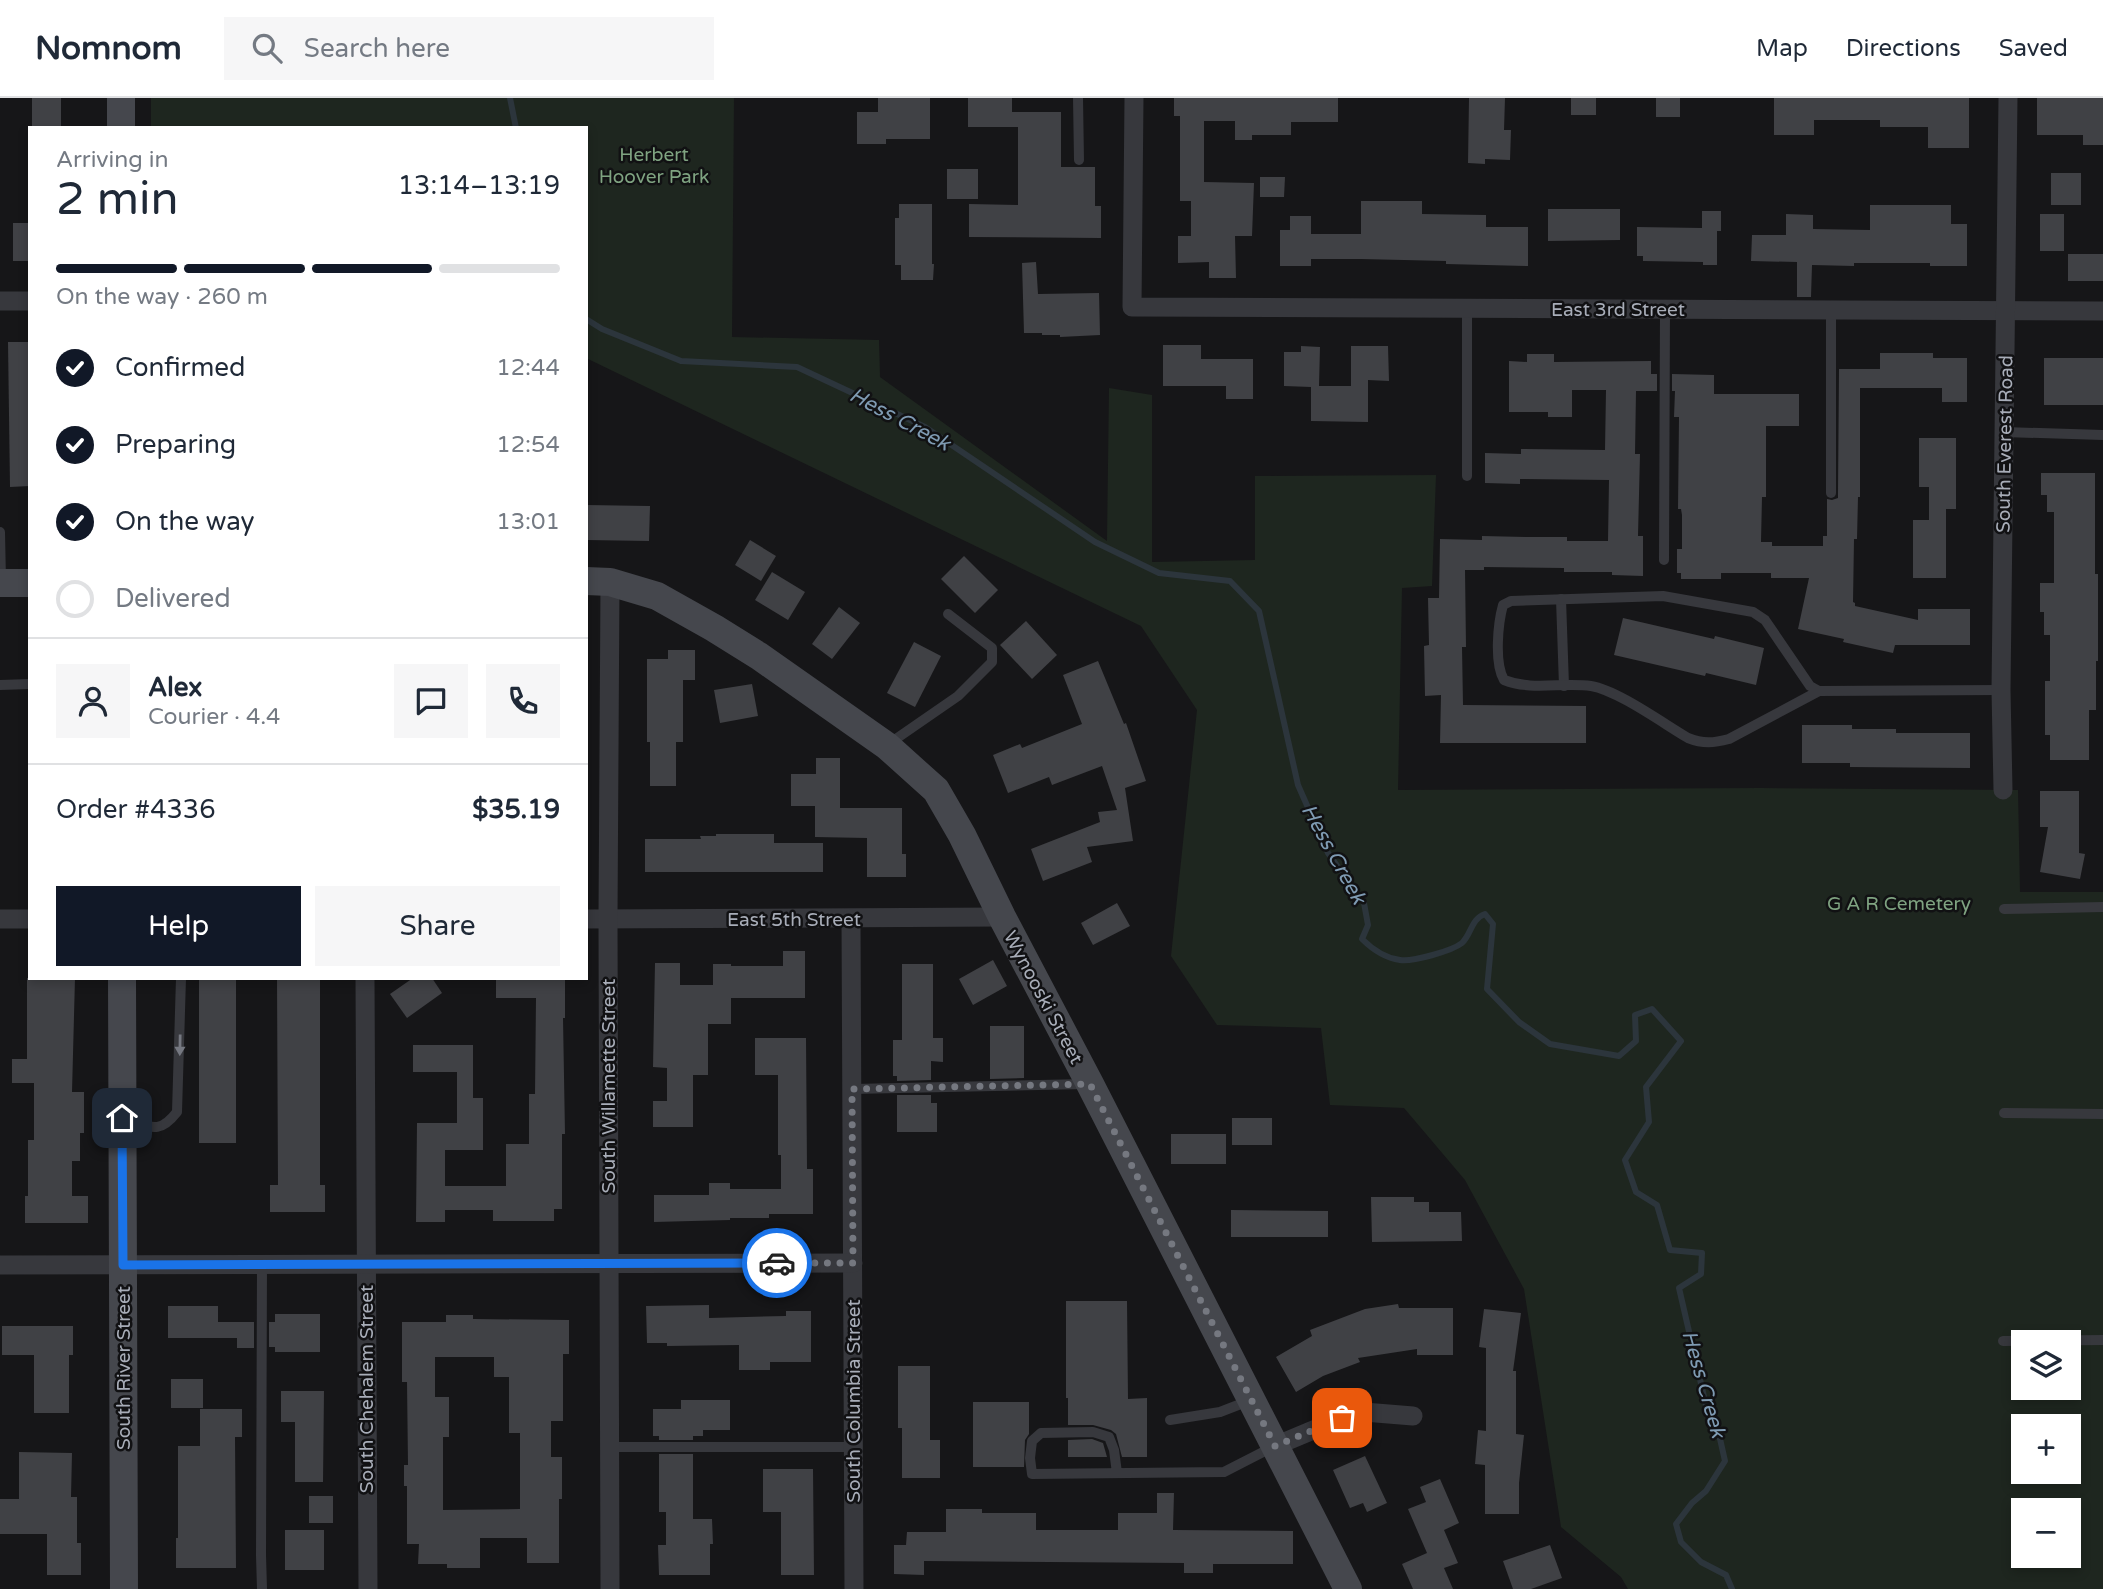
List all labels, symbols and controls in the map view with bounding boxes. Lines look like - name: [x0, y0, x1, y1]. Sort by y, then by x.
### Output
- search box: [224, 17, 714, 80]
- text: Nomnom: [35, 29, 182, 68]
- icon: search: [248, 29, 286, 67]
- text: Search here: [304, 33, 450, 64]
- text: Map: [1756, 34, 1808, 63]
- text: Directions: [1846, 34, 1961, 63]
- text: Saved: [1999, 34, 2068, 63]
- park label: Herbert Hoover Park: [599, 144, 709, 188]
- text: Arriving in: [56, 146, 169, 174]
- text: 13:14–13:19: [398, 170, 560, 201]
- text: 2 min: [56, 172, 179, 227]
- text: On the way · 260 m: [56, 283, 268, 311]
- street label: East 3rd Street: [1551, 299, 1685, 321]
- icon: check: [56, 349, 94, 387]
- text: Confirmed: [115, 352, 245, 383]
- text: 12:44: [496, 354, 560, 382]
- street label: South Everest Road: [1992, 355, 2018, 533]
- water label: Hess Creek: [845, 382, 956, 457]
- icon: check: [56, 426, 94, 464]
- text: Preparing: [115, 429, 236, 460]
- text: 12:54: [496, 431, 560, 459]
- icon: check: [56, 503, 94, 541]
- text: On the way: [115, 506, 255, 537]
- text: 13:01: [496, 508, 560, 536]
- text: Delivered: [115, 583, 231, 614]
- button: person: [56, 664, 130, 738]
- button: chat: [394, 664, 468, 738]
- button: phone: [486, 664, 560, 738]
- text: Alex: [148, 672, 202, 703]
- text: Courier · 4.4: [148, 703, 280, 731]
- text: Order #4336: [56, 794, 216, 825]
- text: $35.19: [472, 794, 560, 825]
- water label: Hess Creek: [1296, 800, 1372, 910]
- button: Help: [56, 886, 301, 966]
- button: Share: [315, 886, 560, 966]
- park label: G A R Cemetery: [1827, 893, 1971, 915]
- street label: East 5th Street: [727, 909, 861, 931]
- street label: Wynooski Street: [999, 927, 1087, 1068]
- street label: South Willamette Street: [598, 978, 620, 1194]
- one-way arrow: [174, 1034, 185, 1056]
- pin: [92, 1088, 152, 1148]
- icon: home: [103, 1099, 141, 1137]
- courier: [742, 1228, 812, 1298]
- icon: car: [758, 1244, 796, 1282]
- street label: South Chehalem Street: [356, 1285, 378, 1493]
- street label: South River Street: [113, 1286, 135, 1450]
- street label: South Columbia Street: [843, 1299, 865, 1503]
- water label: Hess Creek: [1676, 1328, 1731, 1442]
- map controls: [2011, 1330, 2081, 1568]
- button: layers: [2011, 1330, 2081, 1400]
- pin: [1312, 1388, 1372, 1448]
- icon: bag: [1323, 1399, 1361, 1437]
- button: +: [2011, 1414, 2081, 1484]
- button: −: [2011, 1498, 2081, 1568]

